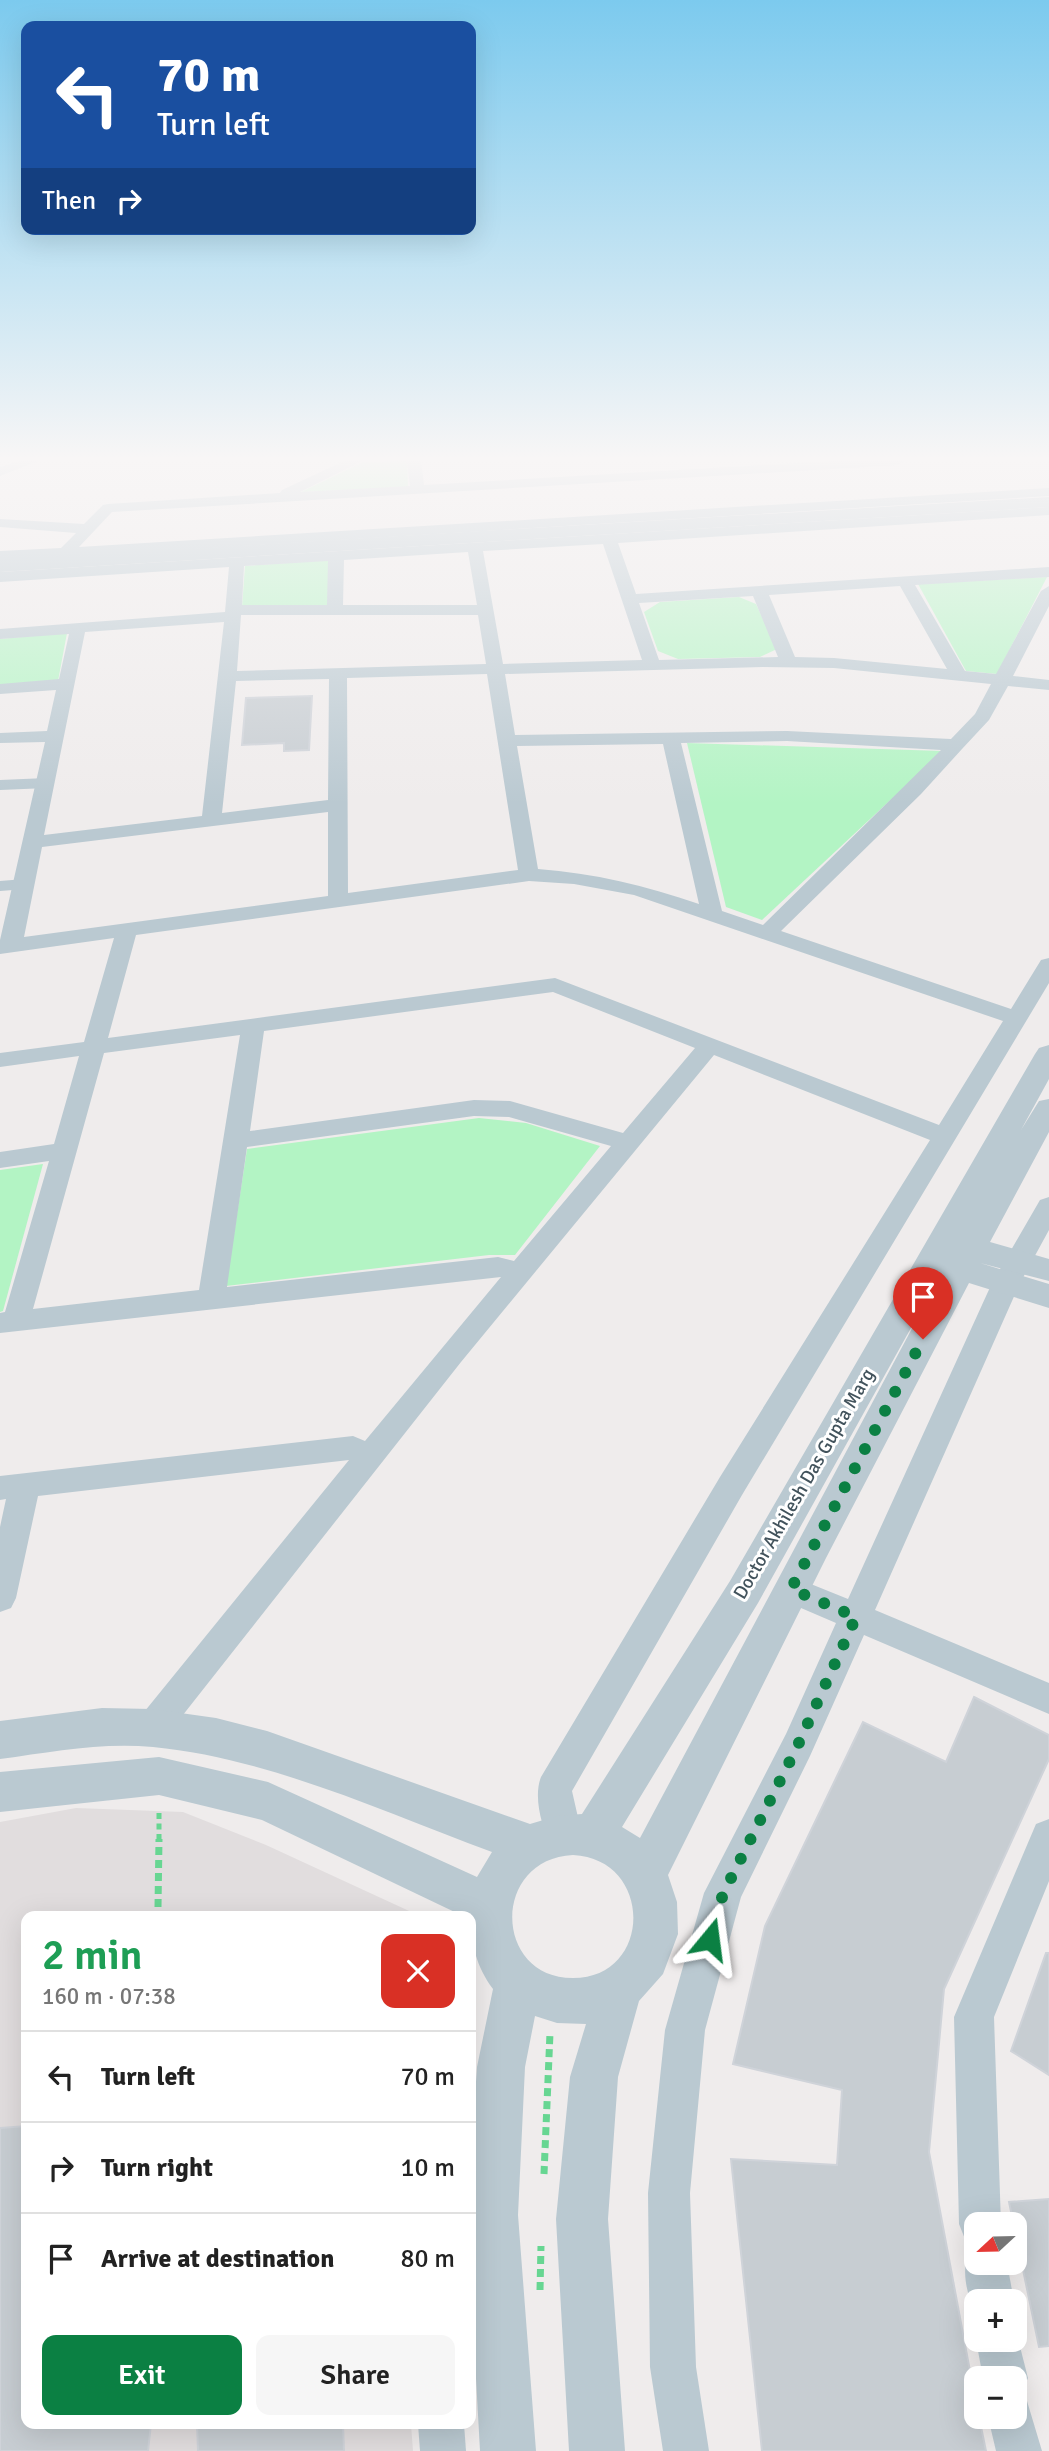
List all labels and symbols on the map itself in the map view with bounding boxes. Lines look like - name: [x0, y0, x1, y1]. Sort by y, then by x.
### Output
- pin: [893, 1267, 953, 1339]
- street label: Doctor Akhilesh Das Gupta Marg: [728, 1364, 880, 1604]
- position arrow: [673, 1902, 747, 1976]
- north arrow: [964, 2212, 1027, 2275]

